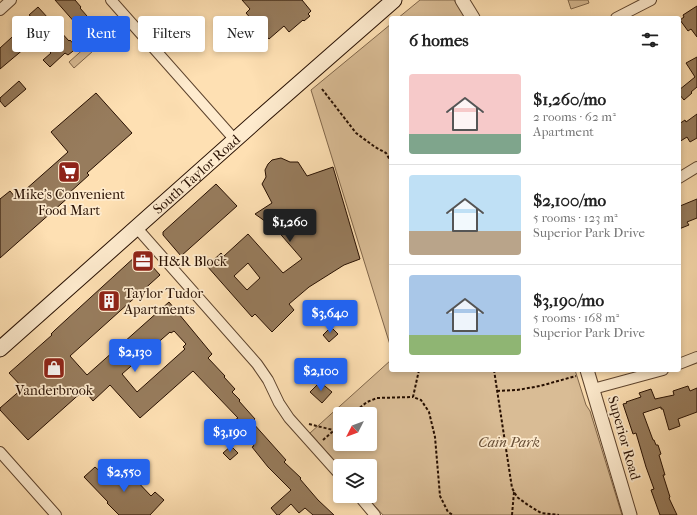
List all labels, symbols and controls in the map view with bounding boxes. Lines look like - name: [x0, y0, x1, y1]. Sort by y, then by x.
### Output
- chip: Buy: [12, 16, 64, 52]
- chip: Rent: [72, 16, 130, 52]
- chip: Filters: [138, 16, 205, 52]
- chip: New: [213, 16, 268, 52]
- icon: filters: [639, 29, 661, 51]
- text: 6 homes: [409, 30, 469, 50]
- text: $1,260/mo: [533, 89, 606, 109]
- icon: home: [441, 90, 489, 138]
- text: 2 rooms · 62 m²: [533, 109, 616, 124]
- text: Apartment: [533, 124, 594, 139]
- street label: South Taylor Road: [149, 131, 244, 217]
- supermarket icon: Mike's Convenient Food Mart: [56, 159, 82, 185]
- place label: Mike's Convenient Food Mart: [13, 186, 125, 219]
- text: $2,100/mo: [533, 190, 606, 210]
- icon: home: [441, 191, 489, 239]
- pin: $1,260: [257, 209, 323, 243]
- text: 5 rooms · 123 m²: [533, 210, 618, 225]
- text: $1,260: [272, 214, 308, 229]
- text: Superior Park Drive: [533, 225, 645, 240]
- office icon: H&R Block: [130, 248, 156, 274]
- place label: H&R Block: [158, 253, 228, 270]
- place label: Taylor Tudor Apartments: [123, 285, 203, 318]
- building icon: Taylor Tudor Apartments: [96, 288, 122, 314]
- text: $3,190/mo: [533, 290, 604, 310]
- icon: home: [441, 291, 489, 339]
- pin: $3,640: [297, 300, 363, 334]
- text: $3,640: [312, 305, 348, 320]
- text: 5 rooms · 168 m²: [533, 310, 619, 325]
- text: Superior Park Drive: [533, 325, 645, 340]
- pin: $2,130: [102, 339, 168, 373]
- text: $2,130: [118, 344, 152, 359]
- shop icon: Vanderbrook: [41, 355, 67, 381]
- pin: $2,100: [288, 358, 354, 392]
- text: $2,100: [303, 363, 339, 378]
- place label: Vanderbrook: [14, 382, 94, 399]
- street label: Superior Road: [604, 394, 644, 482]
- north arrow: [333, 407, 377, 451]
- map controls: [333, 407, 377, 503]
- pin: $3,190: [197, 419, 263, 453]
- text: $3,190: [213, 424, 247, 439]
- park label: Cain Park: [478, 434, 540, 451]
- pin: $2,550: [91, 459, 157, 493]
- button: layers: [333, 459, 377, 503]
- text: $2,550: [107, 464, 141, 479]

